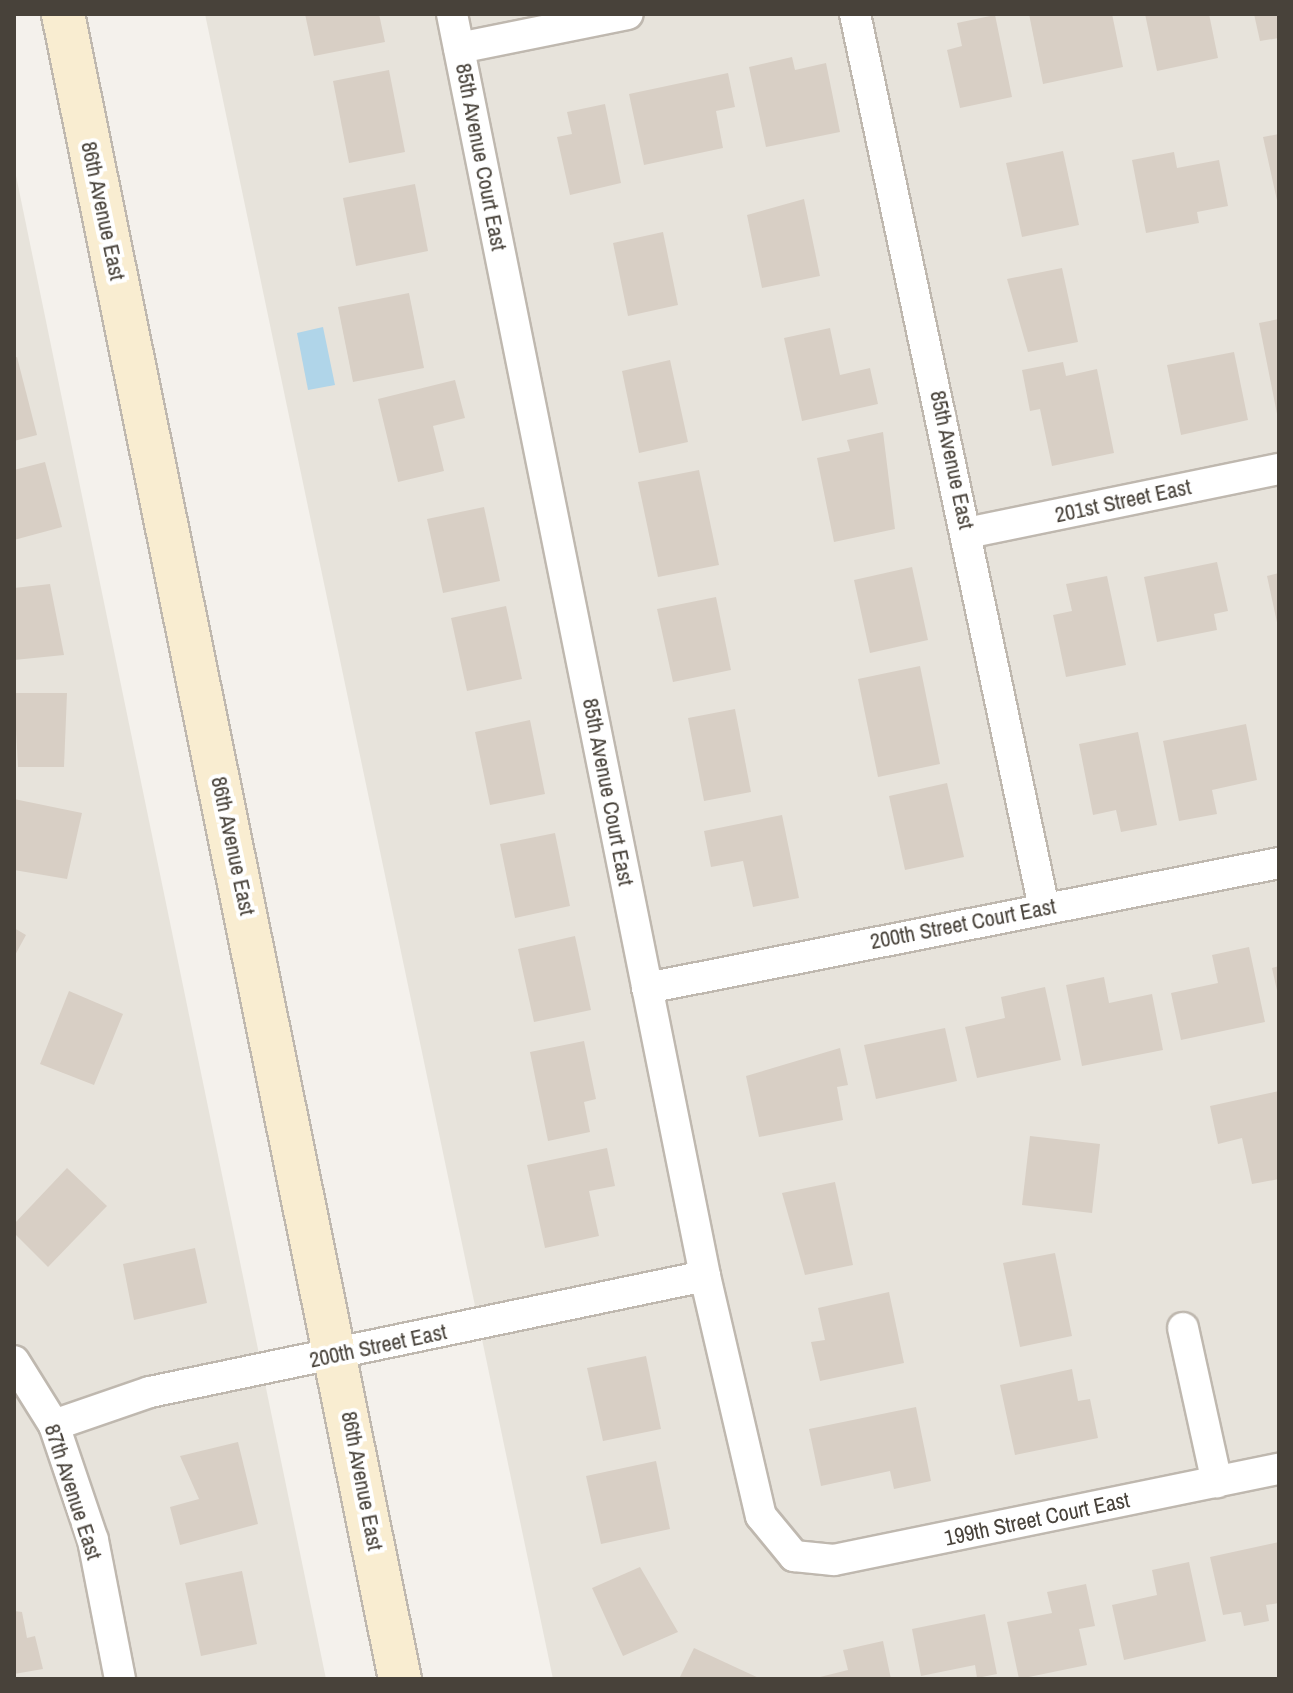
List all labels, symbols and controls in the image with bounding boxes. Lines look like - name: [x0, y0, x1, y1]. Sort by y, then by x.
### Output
- street label: 85th Avenue Court East: [450, 61, 512, 253]
- street label: 86th Avenue East: [75, 139, 131, 283]
- street label: 85th Avenue East: [924, 388, 980, 532]
- street label: 201st Street East: [1053, 474, 1193, 528]
- street label: 85th Avenue Court East: [577, 696, 639, 888]
- street label: 86th Avenue East: [205, 774, 261, 918]
- street label: 200th Street Court East: [868, 893, 1058, 955]
- street label: 200th Street East: [307, 1319, 449, 1373]
- street label: 86th Avenue East: [335, 1409, 389, 1553]
- street label: 87th Avenue East: [38, 1420, 108, 1564]
- street label: 199th Street Court East: [942, 1486, 1132, 1552]

